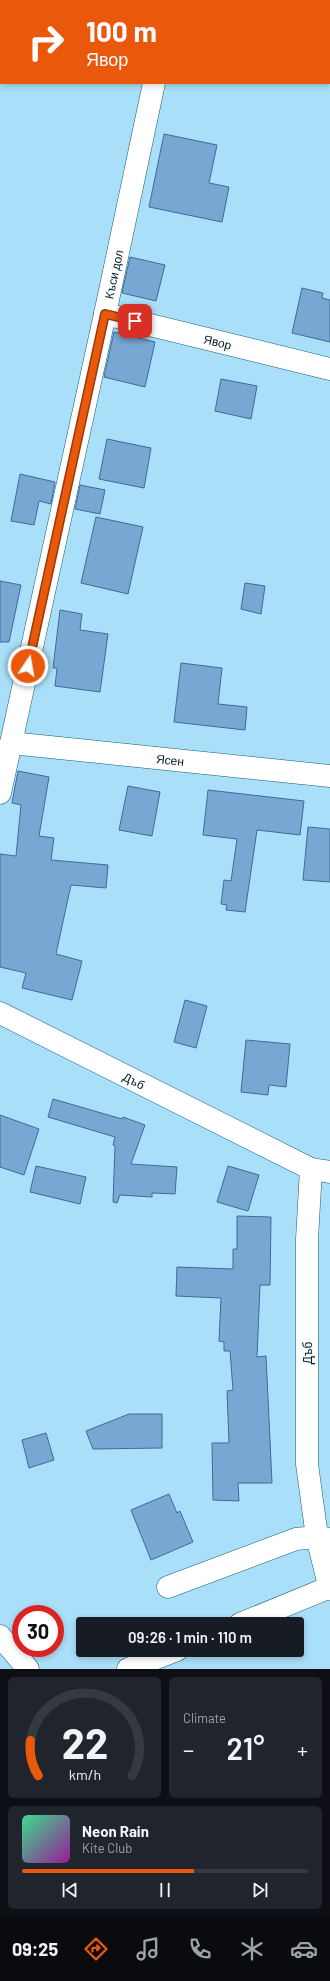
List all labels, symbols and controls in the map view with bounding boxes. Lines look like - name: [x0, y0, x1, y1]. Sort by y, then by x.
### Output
- text: 100 m: [86, 14, 157, 48]
- icon: right: [20, 16, 72, 68]
- text: Явор: [86, 48, 128, 70]
- street label: Къси дол: [101, 248, 125, 300]
- pin: [118, 304, 152, 338]
- icon: arrive: [124, 310, 146, 332]
- street label: Явор: [202, 331, 233, 353]
- position arrow: [7, 645, 49, 687]
- street label: Ясен: [156, 751, 185, 768]
- street label: Дъб: [120, 1069, 147, 1092]
- street label: Дъб: [300, 1342, 315, 1364]
- speed limit sign: 30: [12, 1605, 64, 1657]
- text: 09:26 · 1 min · 110 m: [128, 1628, 252, 1646]
- text: Climate: [183, 1710, 226, 1726]
- text: 22: [61, 1716, 108, 1766]
- text: 21°: [226, 1730, 265, 1766]
- text: −: [183, 1736, 194, 1762]
- text: +: [297, 1736, 308, 1762]
- text: km/h: [68, 1765, 101, 1782]
- text: Neon Rain: [82, 1822, 149, 1840]
- text: Kite Club: [82, 1840, 132, 1856]
- icon: previous: [59, 1879, 81, 1901]
- icon: pause: [154, 1879, 176, 1901]
- icon: next: [249, 1879, 271, 1901]
- icon: directions: [82, 1935, 110, 1963]
- icon: music: [134, 1935, 162, 1963]
- icon: phone: [186, 1935, 214, 1963]
- icon: climate: [238, 1935, 266, 1963]
- icon: car: [290, 1935, 318, 1963]
- text: 09:25: [12, 1938, 58, 1960]

